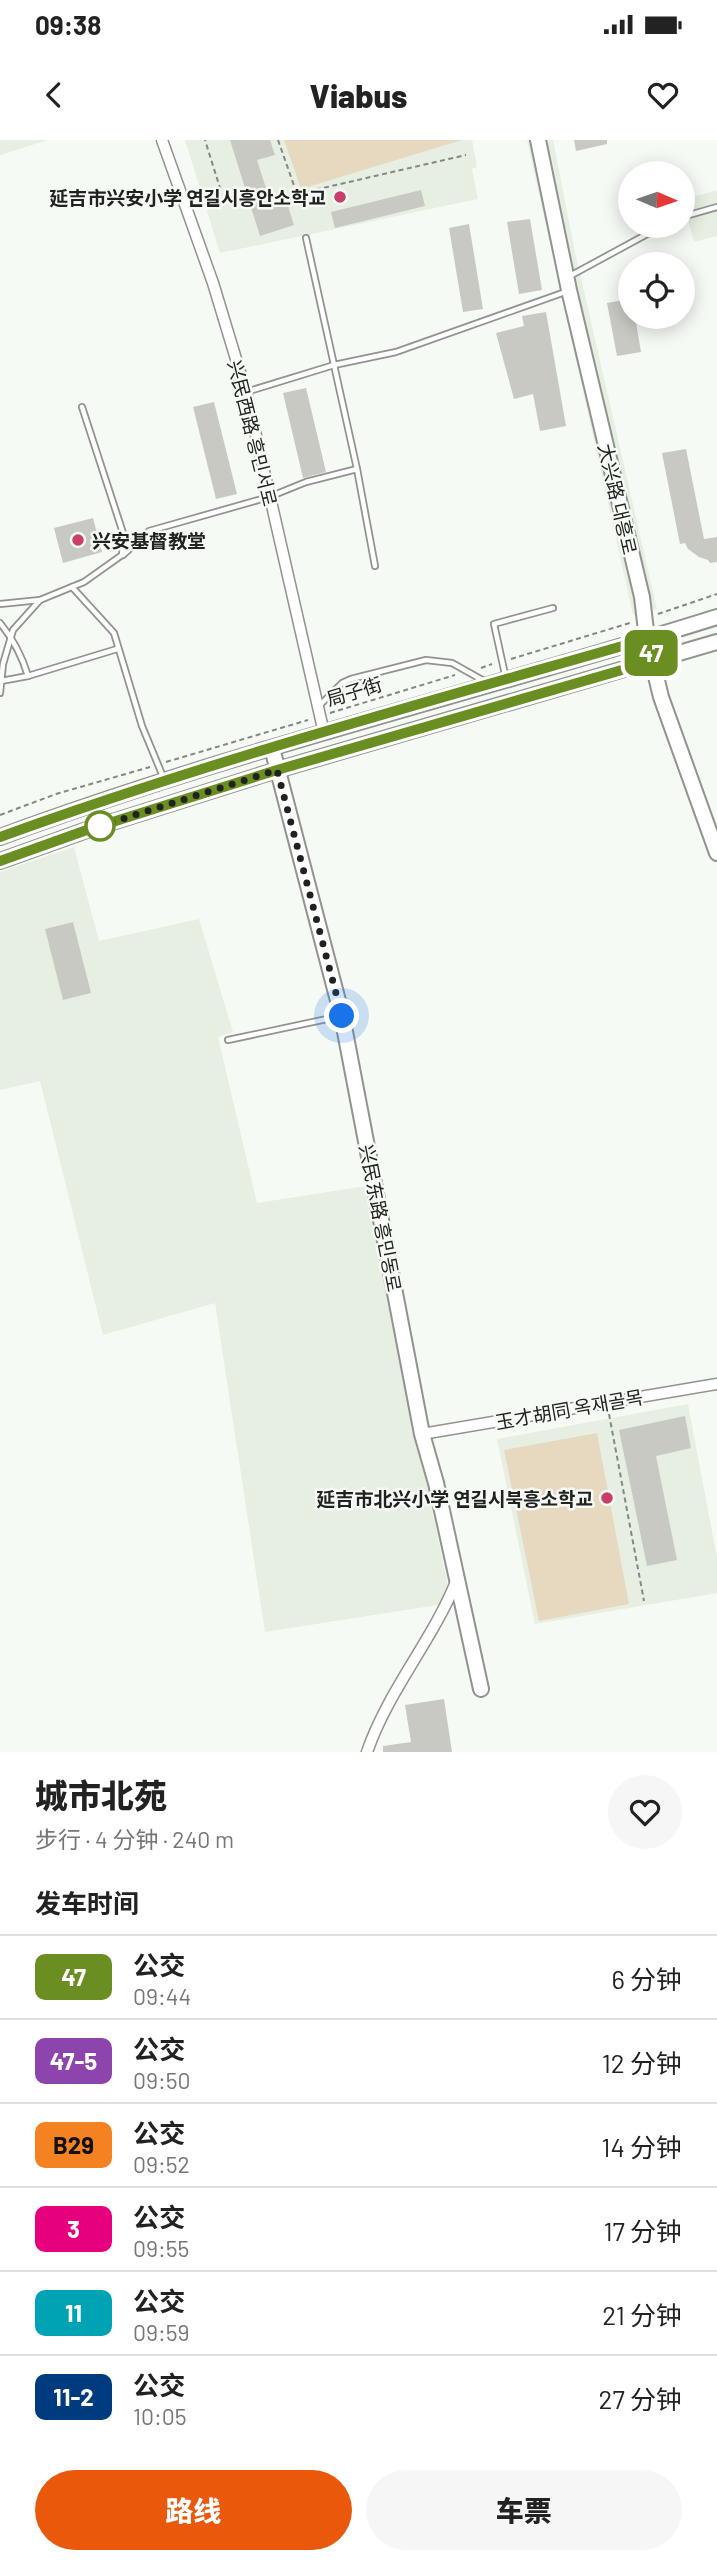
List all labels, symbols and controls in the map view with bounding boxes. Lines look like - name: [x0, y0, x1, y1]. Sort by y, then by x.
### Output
- text: 09:38: [35, 9, 101, 40]
- icon: back: [35, 76, 73, 114]
- text: Viabus: [310, 76, 407, 114]
- icon: heart: [644, 76, 682, 114]
- north arrow: [618, 161, 695, 238]
- map controls: [618, 161, 695, 329]
- place label: 延吉市兴安小学 연길시흥안소학교: [49, 186, 326, 209]
- marker: 延吉市兴安小学 연길시흥안소학교: [332, 189, 348, 205]
- button: locate: [618, 252, 695, 329]
- street label: 兴民西路 흥민서로: [224, 358, 282, 508]
- street label: 大兴路 대흥로: [594, 441, 642, 557]
- place label: 兴安基督教堂: [92, 529, 206, 552]
- marker: 兴安基督教堂: [70, 532, 86, 548]
- line badge: 47: [620, 630, 682, 676]
- text: 47: [639, 638, 663, 667]
- street label: 局子街: [323, 672, 385, 710]
- unlabelled marker: [85, 811, 115, 841]
- your location: [324, 998, 359, 1033]
- street label: 兴民东路 흥민동로: [355, 1142, 407, 1294]
- street label: 玉才胡同 옥재골목: [493, 1385, 645, 1433]
- place label: 延吉市北兴小学 연길시북흥소학교: [316, 1487, 593, 1510]
- marker: 延吉市北兴小学 연길시북흥소학교: [599, 1490, 615, 1506]
- text: 城市北苑: [35, 1775, 167, 1815]
- button: heart: [608, 1775, 682, 1849]
- text: 步行 · 4 分钟 · 240 m: [35, 1825, 234, 1853]
- text: 发车时间: [35, 1887, 139, 1918]
- text: 公交: [133, 1949, 185, 1980]
- text: 47: [61, 1962, 86, 1991]
- text: 6 分钟: [611, 1963, 682, 1994]
- text: 09:44: [133, 1982, 191, 2010]
- text: 公交: [133, 2033, 185, 2064]
- text: 47-5: [50, 2046, 97, 2075]
- text: 12 分钟: [602, 2047, 682, 2078]
- text: 09:50: [133, 2066, 191, 2094]
- text: 公交: [133, 2117, 185, 2148]
- text: B29: [53, 2130, 94, 2159]
- text: 14 分钟: [601, 2131, 682, 2162]
- text: 09:52: [133, 2150, 190, 2178]
- text: 公交: [133, 2201, 185, 2232]
- text: 3: [67, 2214, 80, 2243]
- text: 17 分钟: [603, 2215, 682, 2246]
- text: 09:55: [133, 2234, 189, 2262]
- text: 公交: [133, 2285, 185, 2316]
- text: 11: [65, 2298, 82, 2327]
- text: 21 分钟: [602, 2299, 682, 2330]
- text: 09:59: [133, 2318, 190, 2346]
- text: 公交: [133, 2369, 185, 2400]
- text: 11-2: [53, 2382, 94, 2411]
- text: 27 分钟: [599, 2383, 682, 2414]
- text: 10:05: [133, 2402, 187, 2430]
- button: 路线: [35, 2470, 352, 2550]
- button: 车票: [366, 2470, 682, 2550]

